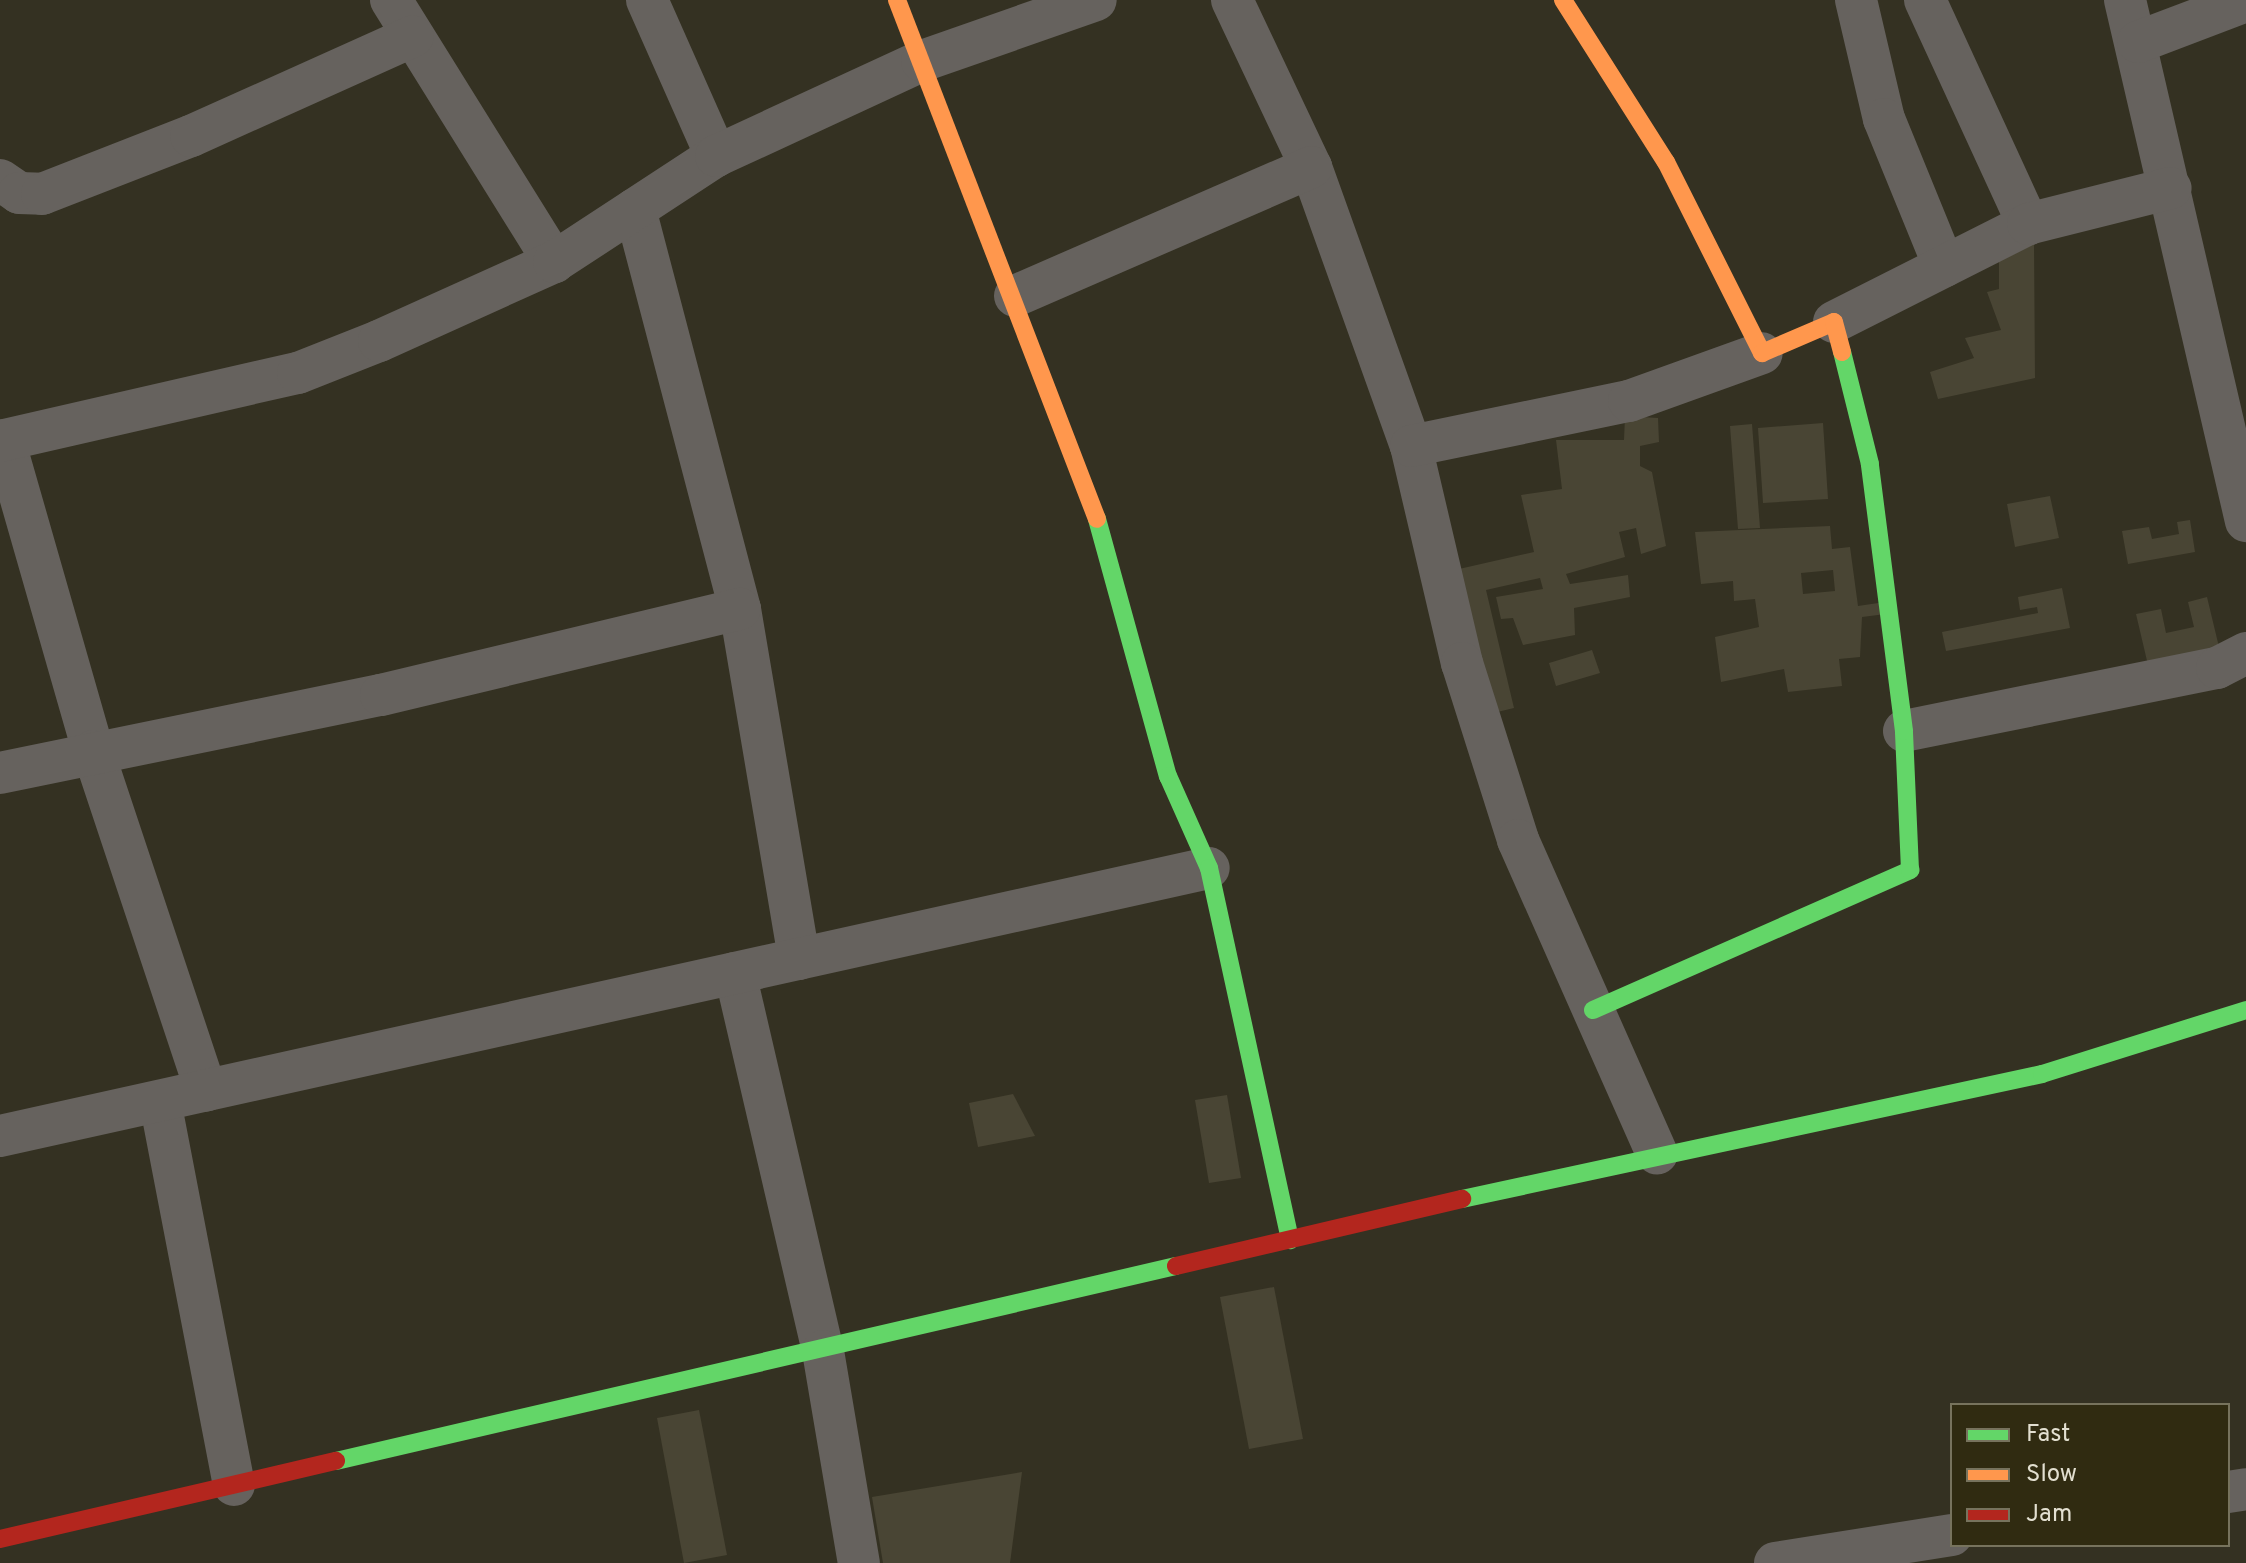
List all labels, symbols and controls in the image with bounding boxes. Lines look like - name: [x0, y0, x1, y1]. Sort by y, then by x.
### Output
- legend: [1950, 1403, 2230, 1547]
- text: Fast: [2026, 1420, 2070, 1450]
- text: Slow: [2026, 1460, 2077, 1490]
- text: Jam: [2026, 1500, 2072, 1530]

